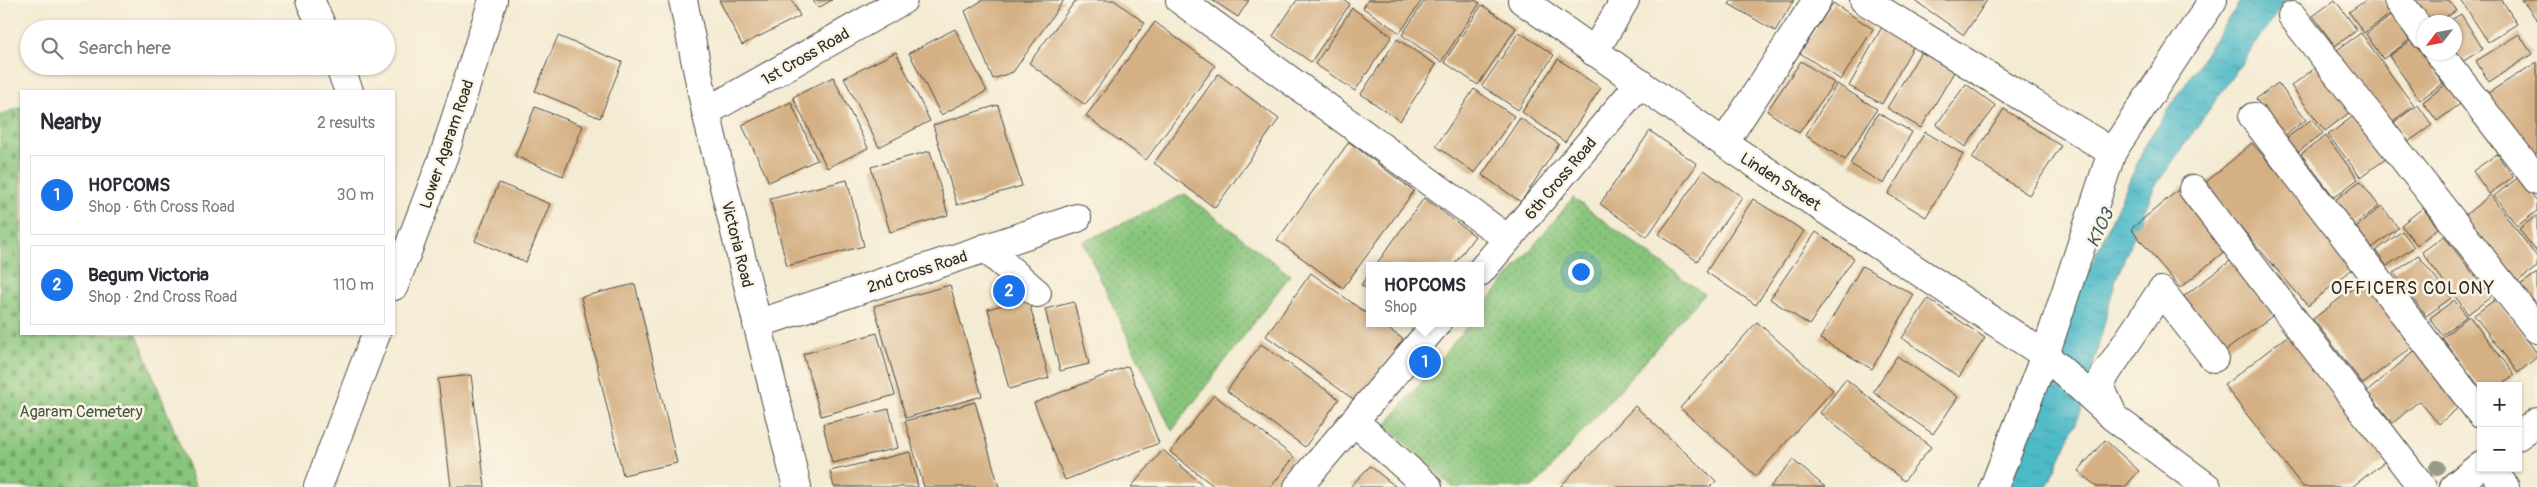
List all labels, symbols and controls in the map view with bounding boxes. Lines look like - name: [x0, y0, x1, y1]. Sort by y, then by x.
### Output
- north arrow: [2417, 15, 2462, 60]
- search box: [20, 20, 395, 75]
- street label: 1st Cross Road: [758, 24, 853, 90]
- icon: search: [38, 34, 66, 62]
- text: Search here: [78, 36, 171, 60]
- street label: Lower Agaram Road: [415, 77, 478, 211]
- text: Nearby: [40, 109, 101, 136]
- text: 2 results: [317, 113, 375, 133]
- street label: 6th Cross Road: [1520, 133, 1601, 224]
- street label: Linden Street: [1736, 148, 1825, 216]
- text: HOPCOMS: [88, 173, 170, 197]
- text: 1: [54, 185, 60, 205]
- text: 30 m: [336, 185, 374, 205]
- text: Shop · 6th Cross Road: [88, 197, 235, 217]
- street label: Victoria Road: [717, 199, 757, 289]
- water label: K103: [2082, 203, 2120, 251]
- street label: 2nd Cross Road: [865, 246, 970, 298]
- your location: [1568, 259, 1594, 285]
- popup: [1366, 262, 1484, 327]
- text: Begum Victoria: [88, 263, 209, 287]
- pin: 2: [993, 272, 1025, 310]
- text: HOPCOMS: [1384, 273, 1466, 297]
- text: 2: [53, 275, 61, 295]
- text: 110 m: [333, 275, 374, 295]
- district label: OFFICERS COLONY: [2331, 277, 2495, 300]
- text: Shop · 2nd Cross Road: [88, 287, 237, 307]
- text: Shop: [1384, 297, 1417, 317]
- pin: 1: [1409, 343, 1441, 381]
- map controls: [2477, 382, 2522, 472]
- button: +: [2477, 382, 2522, 427]
- park label: Agaram Cemetery: [19, 402, 143, 422]
- button: −: [2477, 427, 2522, 472]

